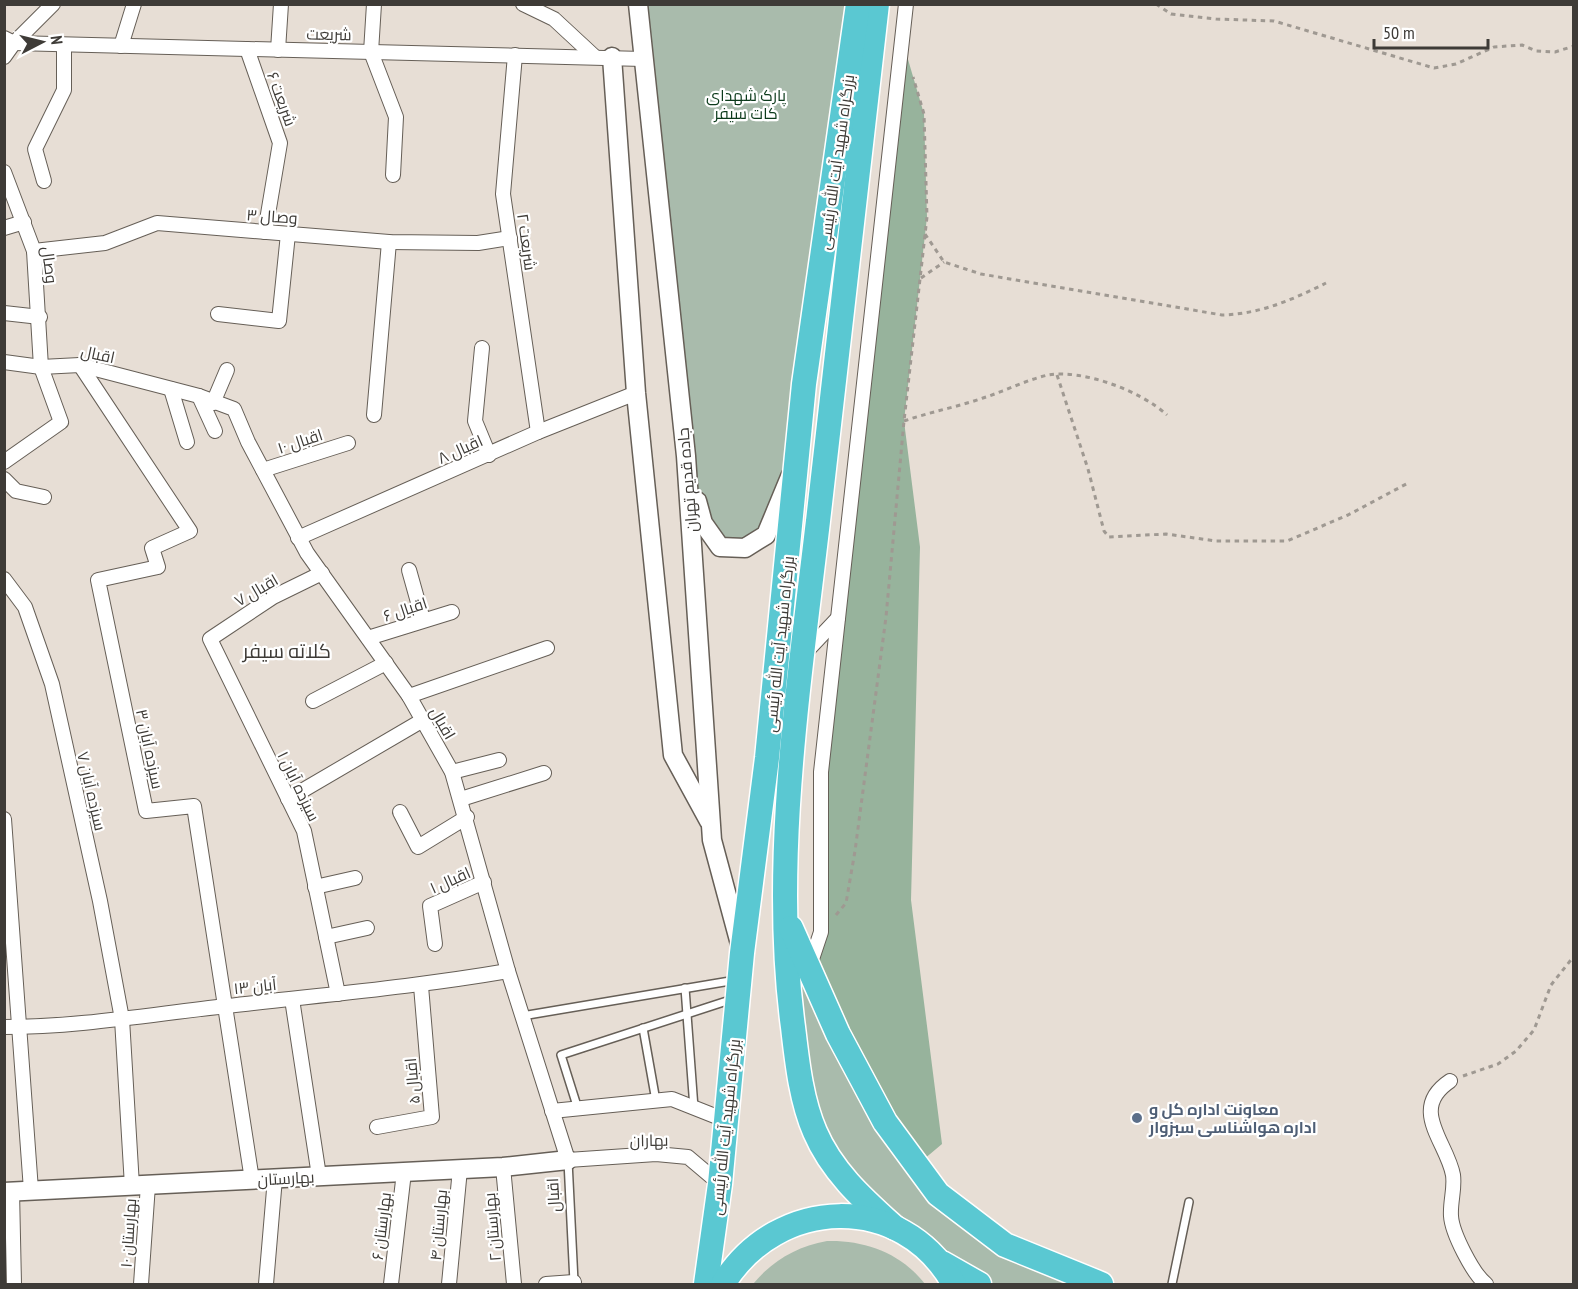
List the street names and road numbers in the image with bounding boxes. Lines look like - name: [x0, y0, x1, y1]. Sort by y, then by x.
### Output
- street label: شریعت: [306, 24, 352, 44]
- street label: شریعت ۶: [263, 69, 301, 129]
- street label: بزرگراه شهید آیت الله رئیسی: [814, 73, 859, 251]
- street label: وصال ۳: [246, 204, 298, 229]
- street label: شریعت ۲: [513, 212, 541, 272]
- street label: وصال: [37, 245, 62, 285]
- street label: اقبال: [79, 341, 117, 368]
- street label: اقبال ۱۰: [275, 424, 325, 459]
- street label: جاده قدیم تهران: [672, 427, 704, 533]
- street label: اقبال ۸: [434, 430, 486, 469]
- street label: بزرگراه شهید آیت الله رئیسی: [760, 555, 799, 733]
- street label: اقبال ۷: [230, 569, 282, 611]
- street label: اقبال ۶: [380, 593, 430, 626]
- street label: اقبال: [425, 703, 460, 743]
- street label: سیزده آبان ۳: [131, 707, 168, 791]
- street label: سیزده آبان ۱: [273, 748, 325, 825]
- street label: سیزده آبان ۷: [72, 750, 111, 833]
- street label: اقبال ۱: [427, 862, 474, 899]
- street label: ۱۳ آبان: [233, 974, 278, 999]
- street label: بزرگراه شهید آیت الله رئیسی: [706, 1038, 745, 1216]
- street label: اقبال ۵: [400, 1057, 425, 1105]
- street label: بهاران: [629, 1130, 669, 1151]
- street label: بهارستان: [257, 1167, 315, 1190]
- street label: اقبال: [542, 1177, 565, 1213]
- street label: بهارستان ۴: [425, 1189, 452, 1261]
- street label: بهارستان ۶: [367, 1191, 396, 1261]
- street label: بهارستان ۲: [479, 1192, 506, 1262]
- street label: بهارستان ۱۰: [116, 1198, 141, 1268]

